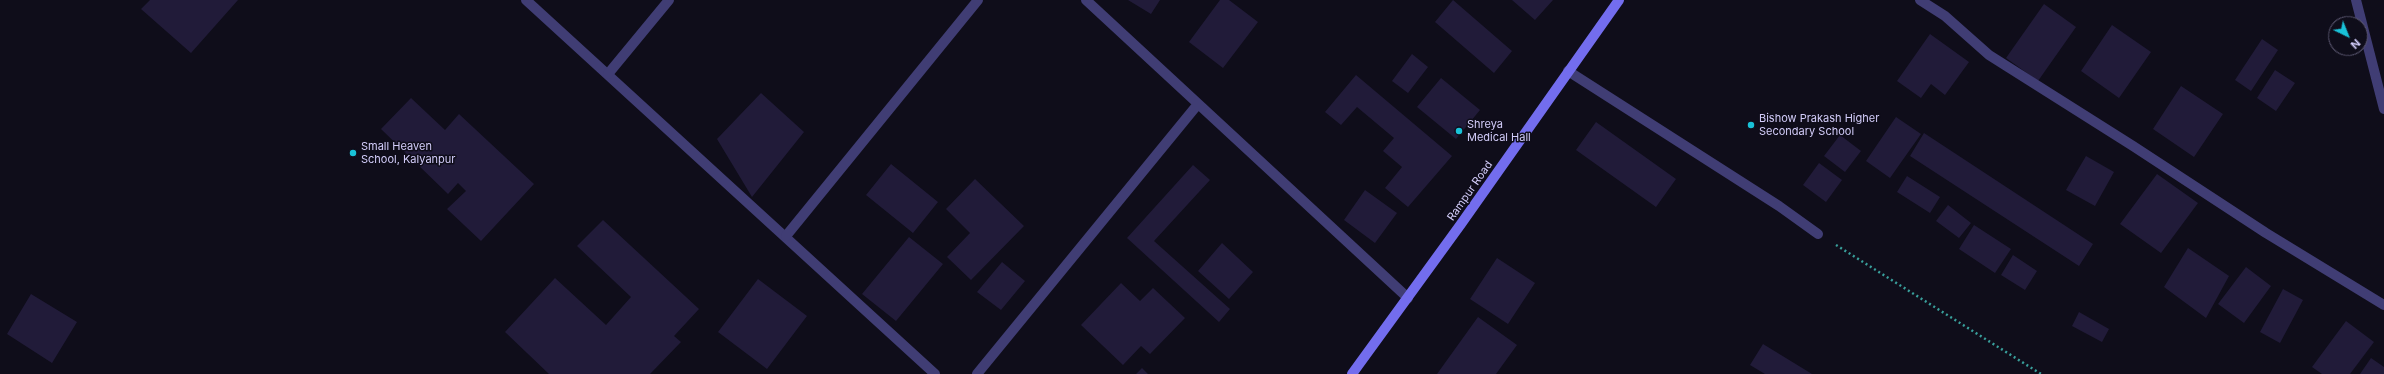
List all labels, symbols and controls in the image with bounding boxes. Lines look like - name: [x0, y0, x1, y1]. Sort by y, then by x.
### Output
- north arrow: [2328, 16, 2368, 56]
- text: N: [2348, 36, 2363, 52]
- place label: Bishow Prakash Higher Secondary School: [1759, 112, 1879, 138]
- place label: Shreya Medical Hall: [1467, 118, 1531, 144]
- marker: Bishow Prakash Higher Secondary School: [1746, 120, 1756, 130]
- marker: Shreya Medical Hall: [1454, 126, 1464, 136]
- place label: Small Heaven School, Kalyanpur: [361, 140, 455, 166]
- marker: Small Heaven School, Kalyanpur: [348, 148, 358, 158]
- street label: Rampur Road: [1445, 159, 1495, 223]

